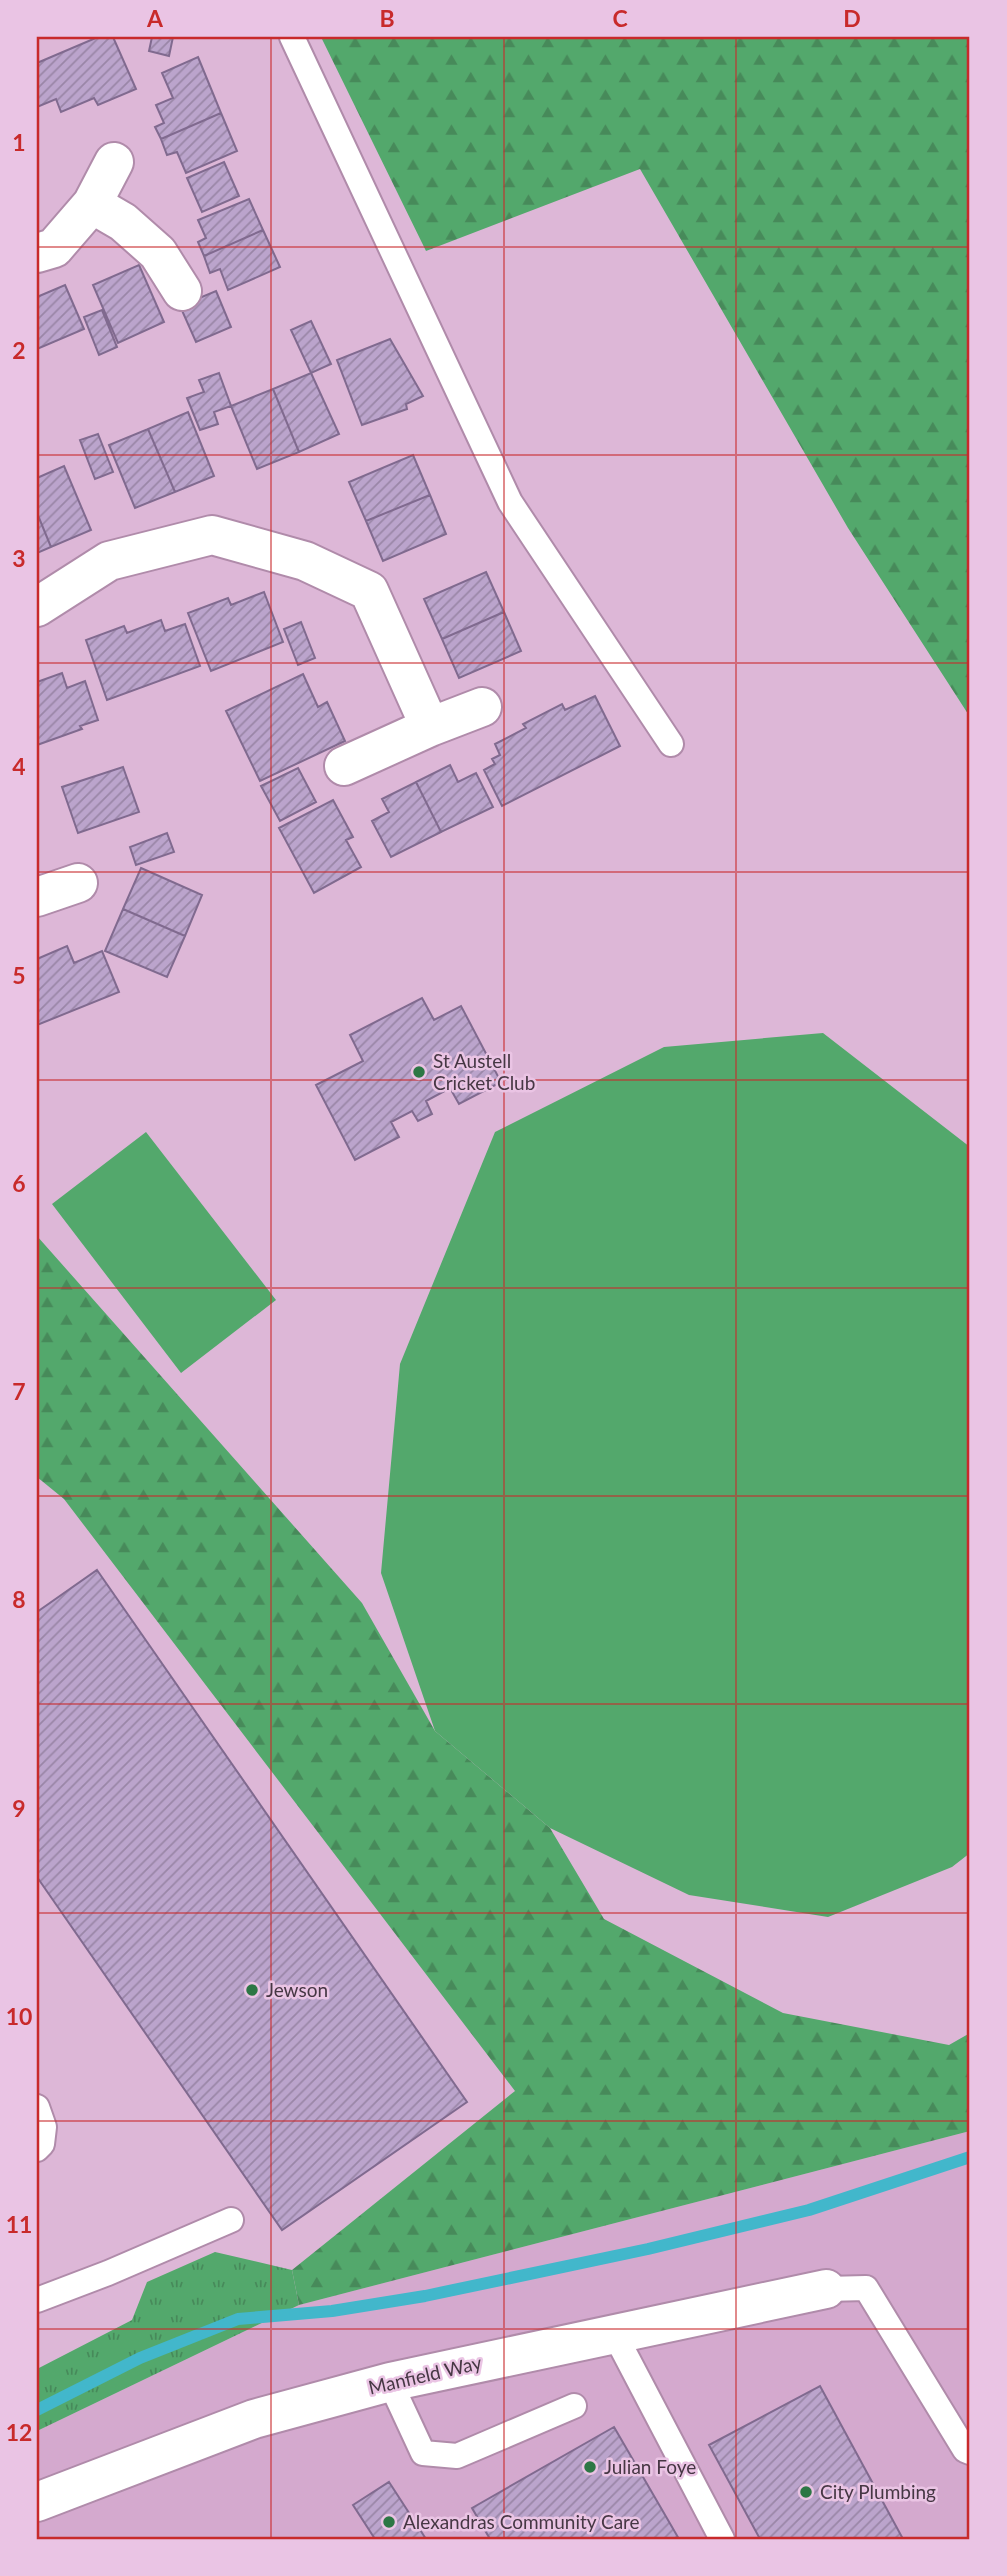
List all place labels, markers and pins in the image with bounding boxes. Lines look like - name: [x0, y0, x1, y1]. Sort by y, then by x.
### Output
- place label: St Austell Cricket Club: [433, 1049, 535, 1094]
- marker: St Austell Cricket Club: [411, 1064, 427, 1080]
- place label: Jewson: [266, 1978, 328, 2001]
- marker: Jewson: [244, 1982, 260, 1998]
- place label: Julian Foye: [604, 2455, 696, 2478]
- marker: Julian Foye: [582, 2459, 598, 2475]
- place label: City Plumbing: [820, 2480, 936, 2503]
- marker: City Plumbing: [798, 2484, 814, 2500]
- place label: Alexandras Community Care: [403, 2510, 640, 2533]
- marker: Alexandras Community Care: [381, 2514, 397, 2530]

